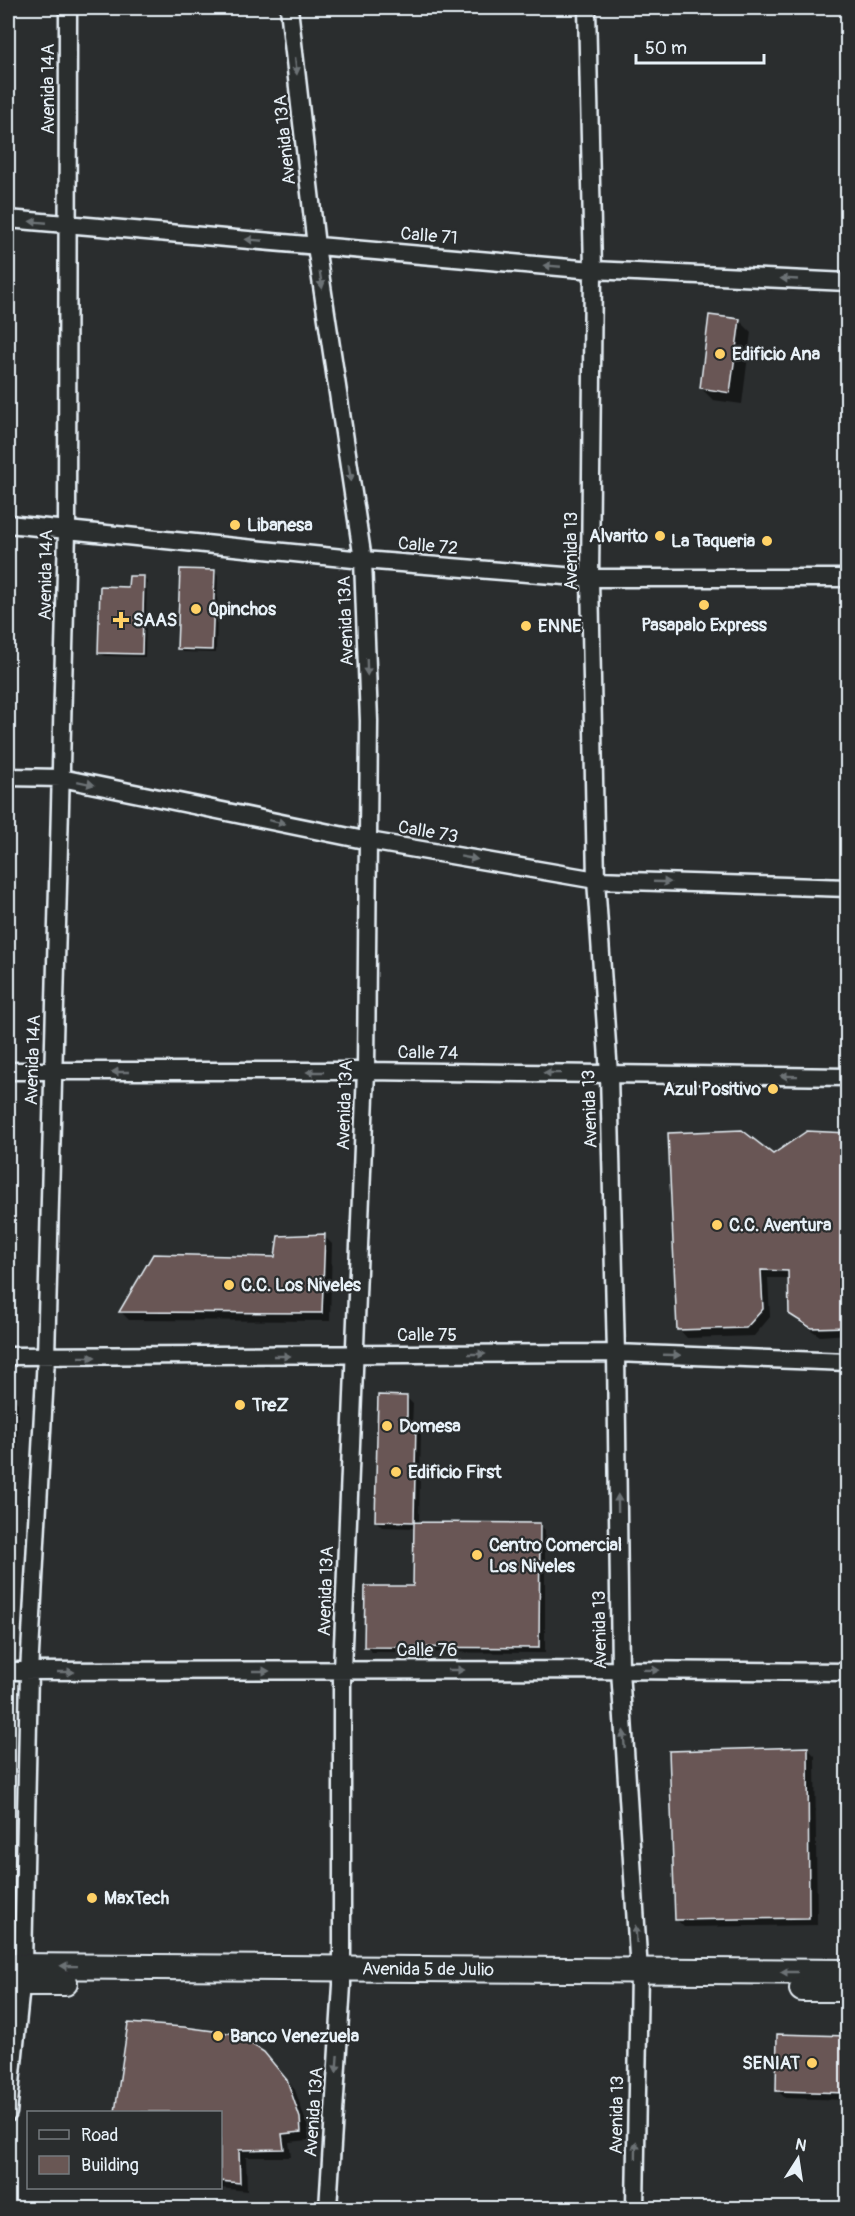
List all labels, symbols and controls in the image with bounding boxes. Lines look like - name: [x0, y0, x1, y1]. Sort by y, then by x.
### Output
- scale bar: [636, 27, 764, 65]
- text: 50 m: [645, 37, 687, 60]
- street label: Avenida 14A: [37, 43, 60, 134]
- one-way arrow: [291, 56, 301, 75]
- street label: Avenida 13A: [269, 93, 301, 186]
- one-way arrow: [29, 217, 48, 227]
- street label: Calle 71: [399, 222, 459, 250]
- one-way arrow: [244, 236, 263, 245]
- one-way arrow: [543, 261, 562, 271]
- one-way arrow: [317, 271, 326, 290]
- one-way arrow: [780, 274, 799, 283]
- place label: Edificio Ana: [732, 343, 821, 366]
- marker: Edificio Ana: [713, 347, 727, 361]
- one-way arrow: [346, 463, 355, 482]
- street label: Avenida 13: [560, 512, 583, 590]
- place label: Libanesa: [247, 514, 313, 537]
- marker: Libanesa: [228, 518, 242, 532]
- place label: Alvarito: [589, 525, 648, 548]
- street label: Avenida 14A: [34, 529, 58, 621]
- marker: Alvarito: [653, 529, 667, 543]
- place label: La Taqueria: [671, 530, 756, 553]
- street label: Calle 72: [397, 532, 459, 560]
- marker: La Taqueria: [760, 534, 774, 548]
- street label: Avenida 13A: [333, 575, 359, 667]
- place label: Qpinchos: [208, 598, 277, 621]
- marker: Pasapalo Express: [697, 598, 711, 612]
- marker: Qpinchos: [189, 602, 203, 616]
- place label: SAAS: [133, 609, 177, 632]
- marker: SAAS: [114, 613, 128, 627]
- place label: Pasapalo Express: [641, 614, 768, 637]
- place label: ENNE: [538, 615, 582, 638]
- marker: ENNE: [519, 619, 533, 633]
- one-way arrow: [362, 657, 371, 676]
- one-way arrow: [77, 779, 96, 788]
- street label: Calle 73: [396, 815, 460, 849]
- one-way arrow: [268, 818, 287, 827]
- one-way arrow: [460, 854, 479, 863]
- one-way arrow: [653, 878, 672, 887]
- street label: Avenida 14A: [20, 1014, 46, 1106]
- street label: Calle 74: [397, 1041, 459, 1065]
- street label: Avenida 13A: [332, 1059, 358, 1151]
- one-way arrow: [111, 1067, 130, 1077]
- one-way arrow: [306, 1067, 325, 1077]
- one-way arrow: [543, 1068, 562, 1078]
- street label: Avenida 13: [577, 1069, 603, 1149]
- one-way arrow: [780, 1071, 799, 1081]
- place label: Azul Positivo: [663, 1078, 761, 1101]
- marker: Azul Positivo: [766, 1082, 780, 1096]
- place label: C.C. Aventura: [729, 1214, 832, 1237]
- marker: C.C. Aventura: [710, 1218, 724, 1232]
- place label: C.C. Los Niveles: [241, 1274, 362, 1297]
- marker: C.C. Los Niveles: [222, 1278, 236, 1292]
- street label: Calle 75: [397, 1324, 457, 1347]
- one-way arrow: [467, 1349, 486, 1359]
- one-way arrow: [272, 1351, 291, 1361]
- one-way arrow: [662, 1351, 681, 1360]
- one-way arrow: [77, 1352, 96, 1362]
- place label: TreZ: [251, 1394, 289, 1417]
- marker: TreZ: [233, 1398, 247, 1412]
- place label: Domesa: [399, 1415, 461, 1438]
- marker: Domesa: [380, 1419, 394, 1433]
- place label: Edificio First: [408, 1461, 502, 1484]
- marker: Edificio First: [389, 1465, 403, 1479]
- one-way arrow: [613, 1493, 623, 1512]
- place label: Centro Comercial Los Niveles: [489, 1534, 622, 1578]
- street label: Avenida 13A: [313, 1545, 339, 1637]
- marker: Centro Comercial Los Niveles: [470, 1548, 484, 1562]
- street label: Avenida 13: [588, 1590, 612, 1670]
- street label: Calle 76: [397, 1639, 457, 1662]
- one-way arrow: [446, 1665, 465, 1675]
- one-way arrow: [641, 1665, 660, 1675]
- one-way arrow: [251, 1666, 270, 1676]
- one-way arrow: [56, 1667, 75, 1677]
- one-way arrow: [619, 1730, 629, 1749]
- place label: MaxTech: [104, 1887, 170, 1910]
- marker: MaxTech: [85, 1891, 99, 1905]
- one-way arrow: [632, 1925, 641, 1944]
- street label: Avenida 5 de Julio: [362, 1957, 494, 1981]
- one-way arrow: [60, 1962, 79, 1971]
- one-way arrow: [780, 1967, 799, 1977]
- place label: Banco Venezuela: [230, 2025, 360, 2048]
- marker: Banco Venezuela: [211, 2029, 225, 2043]
- place label: SENIAT: [742, 2052, 800, 2075]
- one-way arrow: [332, 2055, 342, 2074]
- marker: SENIAT: [805, 2056, 819, 2070]
- street label: Avenida 13A: [299, 2066, 329, 2158]
- street label: Avenida 13: [605, 2075, 629, 2155]
- legend: [27, 2111, 222, 2189]
- text: Road: [81, 2124, 118, 2147]
- north arrow: [768, 2129, 828, 2189]
- text: N: [794, 2134, 808, 2156]
- one-way arrow: [631, 2141, 641, 2160]
- text: Building: [81, 2154, 139, 2177]

